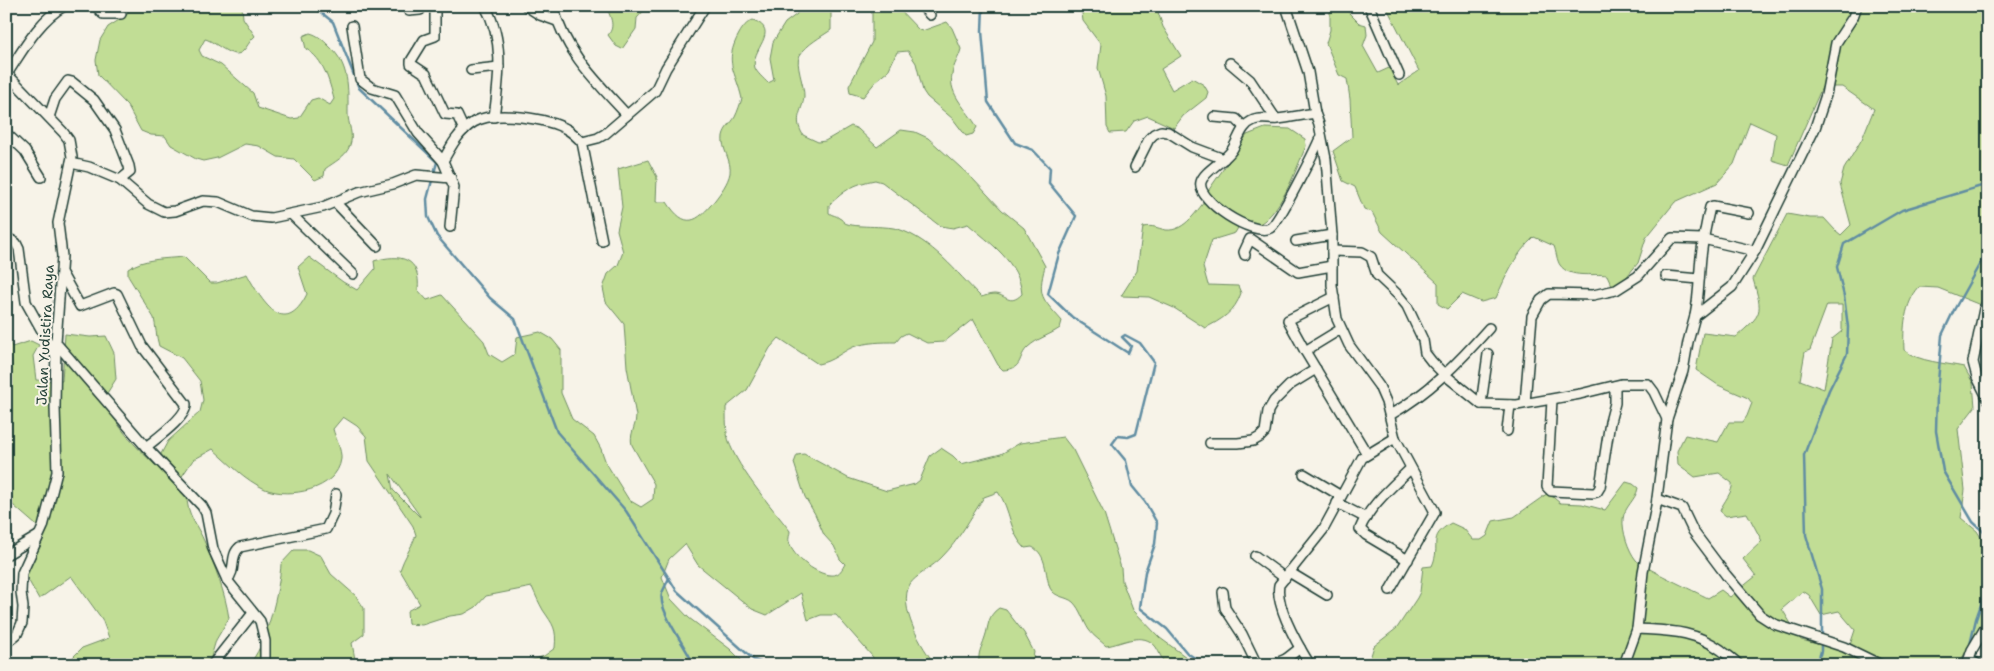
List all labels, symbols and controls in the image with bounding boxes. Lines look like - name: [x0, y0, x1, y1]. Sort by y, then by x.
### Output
- street label: Jalan Yudistira Raya: [32, 264, 58, 406]

